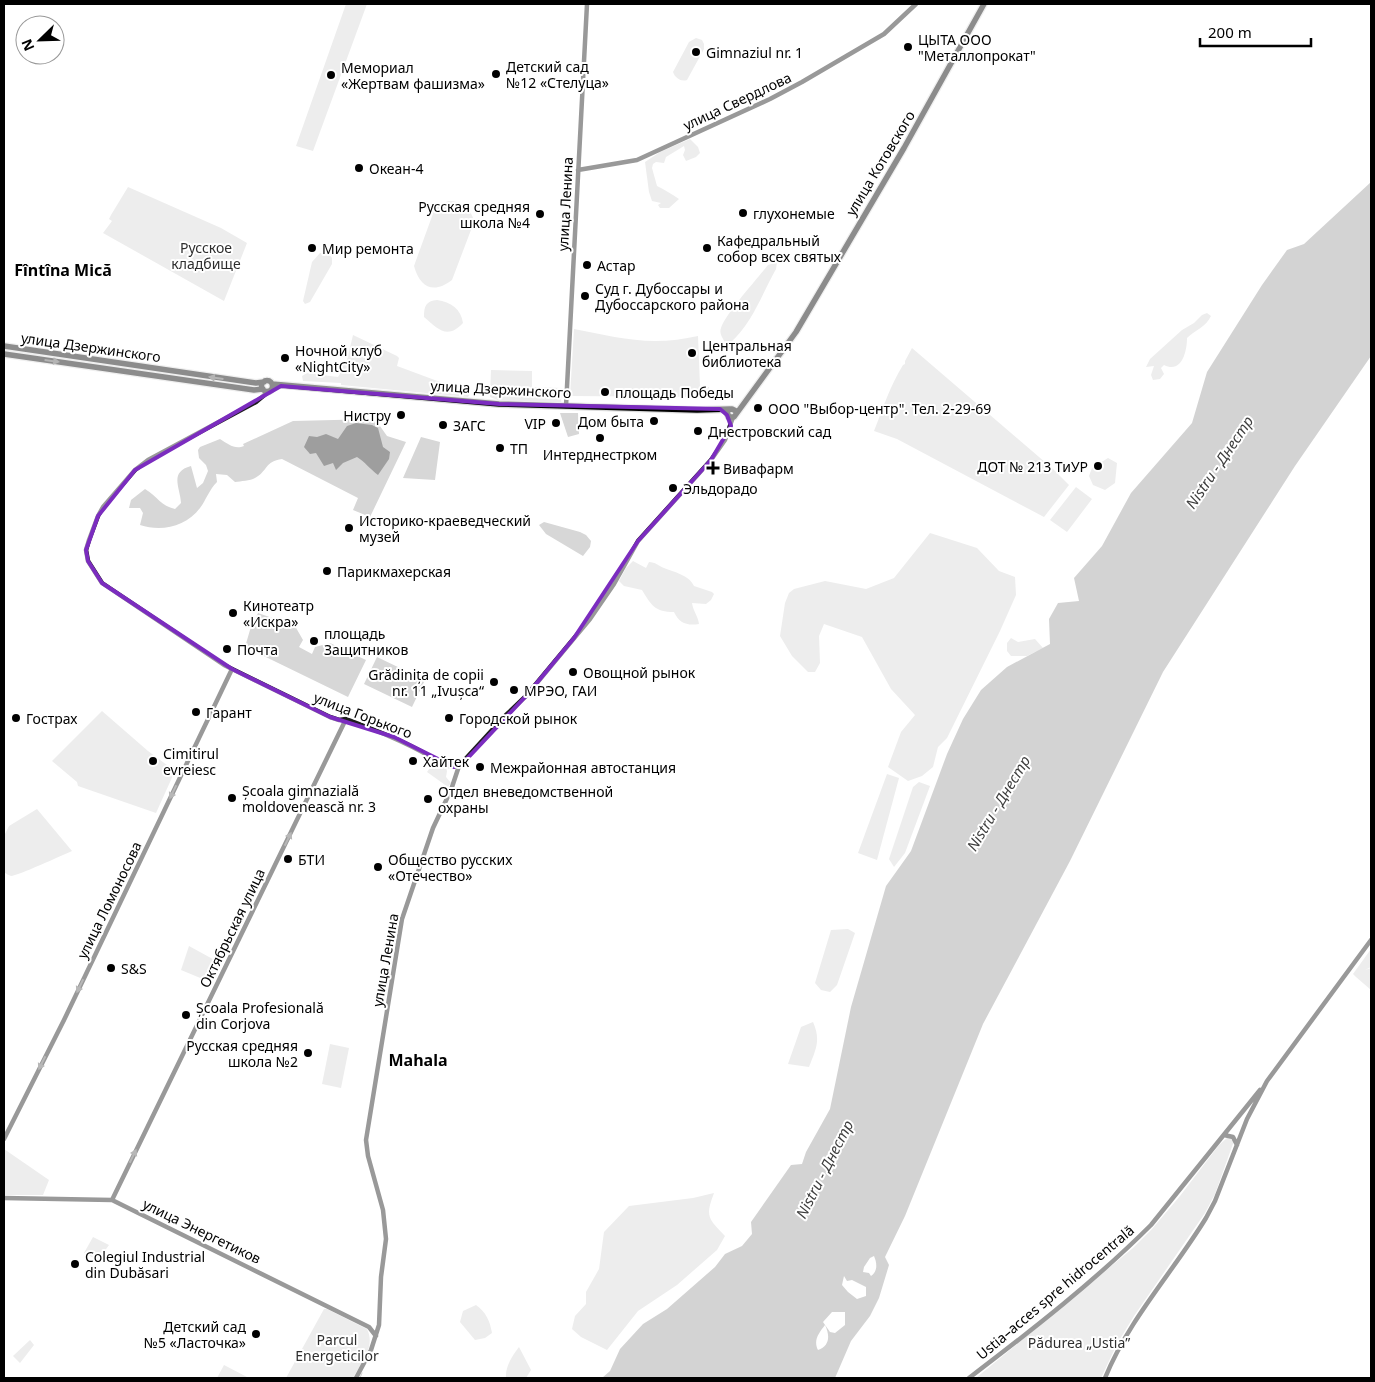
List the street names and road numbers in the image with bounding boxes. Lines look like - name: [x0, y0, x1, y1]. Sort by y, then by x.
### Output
- street label: улица Свердлова: [680, 68, 794, 134]
- street label: улица Котовского: [841, 107, 919, 219]
- street label: улица Ленина: [553, 156, 577, 252]
- street label: улица Дзержинского: [20, 328, 162, 366]
- street label: улица Дзержинского: [430, 376, 572, 402]
- street label: улица Горького: [311, 687, 415, 743]
- street label: улица Ломоносова: [72, 838, 146, 962]
- street label: Октябрьская улица: [195, 865, 269, 991]
- street label: улица Ленина: [367, 912, 403, 1008]
- street label: улица Энергетиков: [140, 1194, 264, 1268]
- street label: Ustia–acces spre hidrocentrală: [972, 1220, 1138, 1364]

